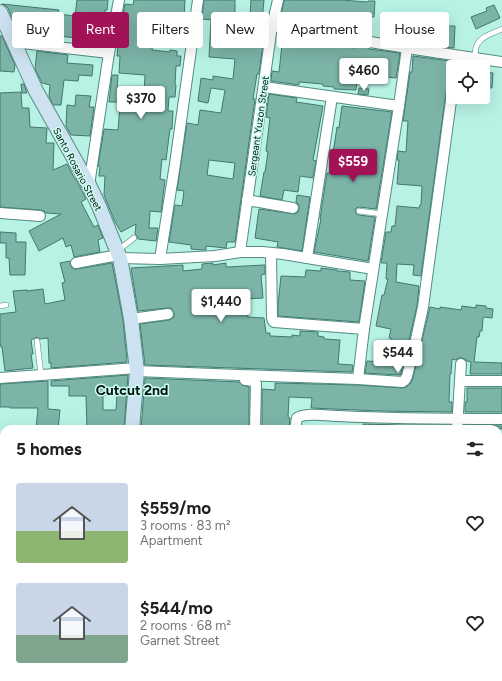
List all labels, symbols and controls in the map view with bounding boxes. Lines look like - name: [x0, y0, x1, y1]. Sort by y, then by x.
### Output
- chip: Buy: [12, 12, 64, 48]
- chip: Rent: [72, 12, 129, 48]
- chip: Filters: [137, 12, 203, 48]
- chip: New: [211, 12, 269, 48]
- chip: Apartment: [277, 12, 372, 48]
- chip: House: [380, 12, 449, 48]
- pin: $460: [340, 58, 388, 92]
- map controls: [446, 60, 490, 104]
- button: locate: [446, 60, 490, 104]
- text: $460: [348, 63, 380, 78]
- street label: Sergeant Yuzon Street: [245, 75, 272, 177]
- pin: $370: [117, 86, 165, 120]
- text: $370: [126, 91, 156, 106]
- street label: Santo Rosario Street: [50, 125, 105, 213]
- pin: $559: [329, 149, 377, 183]
- text: $559: [338, 154, 368, 169]
- pin: $1,440: [188, 289, 254, 323]
- text: $1,440: [201, 294, 241, 309]
- pin: $544: [374, 340, 422, 374]
- text: $544: [382, 345, 414, 360]
- district label: Cutcut 2nd: [96, 382, 168, 399]
- icon: filters: [464, 438, 486, 460]
- text: 5 homes: [16, 439, 82, 459]
- text: $559/mo: [140, 498, 211, 518]
- icon: home: [48, 499, 96, 547]
- icon: heart: [464, 512, 486, 534]
- text: 3 rooms · 83 m²: [140, 518, 231, 533]
- text: Apartment: [140, 533, 203, 548]
- text: $544/mo: [140, 598, 213, 618]
- icon: home: [48, 599, 96, 647]
- icon: heart: [464, 612, 486, 634]
- text: 2 rooms · 68 m²: [140, 618, 231, 633]
- text: Garnet Street: [140, 633, 220, 648]

